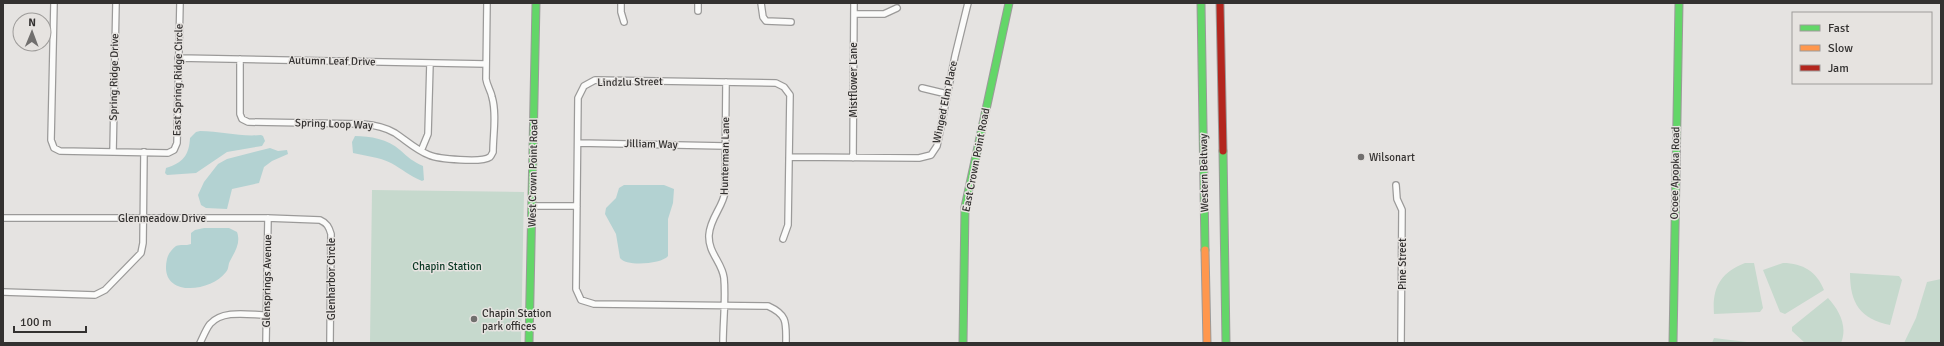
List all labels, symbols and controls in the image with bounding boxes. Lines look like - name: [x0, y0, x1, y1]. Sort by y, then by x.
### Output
- north arrow: [12, 12, 52, 52]
- legend: [1792, 12, 1932, 84]
- text: N: [28, 16, 36, 29]
- text: Fast: [1828, 21, 1849, 36]
- street label: East Spring Ridge Circle: [171, 24, 185, 136]
- street label: Spring Ridge Drive: [107, 33, 121, 121]
- text: Slow: [1828, 41, 1853, 56]
- street label: Mistflower Lane: [847, 42, 860, 118]
- street label: Autumn Leaf Drive: [288, 54, 376, 68]
- street label: Winged Elm Place: [930, 59, 960, 145]
- text: Jam: [1828, 61, 1849, 76]
- street label: Lindzlu Street: [597, 75, 663, 89]
- street label: East Crown Point Road: [960, 107, 992, 213]
- street label: Spring Loop Way: [295, 116, 374, 132]
- street label: Hunterman Lane: [718, 117, 732, 195]
- street label: West Crown Point Road: [526, 119, 540, 227]
- street label: Ocoee Apopka Road: [1668, 126, 1682, 219]
- street label: Western Beltway: [1197, 133, 1211, 212]
- street label: Jilliam Way: [624, 137, 679, 151]
- place label: Wilsonart: [1369, 151, 1415, 164]
- marker: Wilsonart: [1356, 152, 1366, 162]
- street label: Glenmeadow Drive: [118, 212, 206, 225]
- street label: Glensprings Avenue: [260, 234, 274, 328]
- street label: Glenharbor Circle: [325, 238, 338, 320]
- street label: Pine Street: [1396, 238, 1409, 290]
- park label: Chapin Station: [412, 260, 482, 273]
- place label: Chapin Station park offices: [482, 307, 552, 333]
- scale bar: [14, 308, 86, 334]
- marker: Chapin Station park offices: [469, 314, 479, 324]
- text: 100 m: [20, 315, 52, 330]

